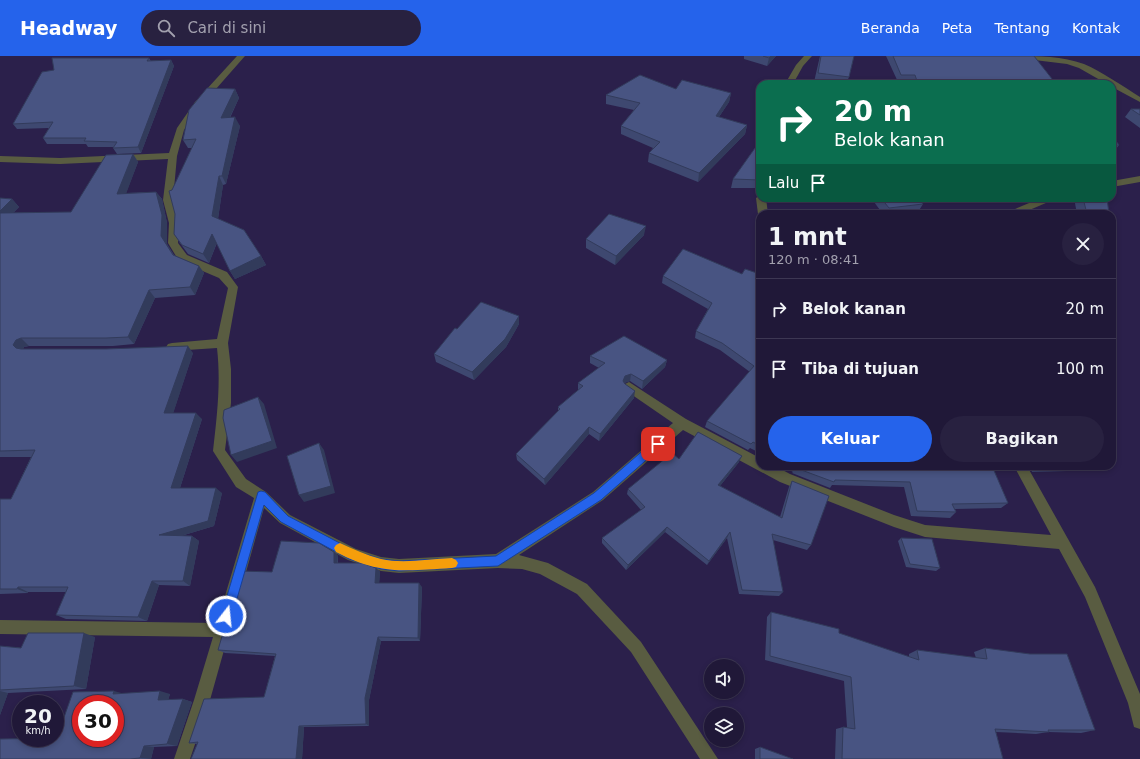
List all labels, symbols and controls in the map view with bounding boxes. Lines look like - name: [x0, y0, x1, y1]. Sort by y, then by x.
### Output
- search box: [141, 10, 421, 46]
- text: Headway: [20, 17, 117, 39]
- icon: search: [155, 17, 177, 39]
- text: Cari di sini: [187, 19, 266, 37]
- text: Beranda: [861, 20, 920, 36]
- text: Peta: [942, 20, 972, 36]
- text: Tentang: [994, 20, 1050, 36]
- text: Kontak: [1072, 20, 1120, 36]
- text: 20 m: [834, 95, 912, 128]
- icon: right: [768, 96, 820, 148]
- text: Belok kanan: [834, 129, 945, 150]
- icon: arrive: [807, 172, 829, 194]
- text: Lalu: [768, 174, 799, 192]
- text: 1 mnt: [768, 223, 847, 251]
- button: close: [1062, 223, 1104, 265]
- text: 120 m · 08:41: [768, 252, 859, 267]
- icon: right: [768, 298, 790, 320]
- text: Belok kanan: [802, 300, 906, 318]
- text: 20 m: [1066, 300, 1104, 318]
- icon: arrive: [768, 358, 790, 380]
- text: Tiba di tujuan: [802, 360, 919, 378]
- text: 100 m: [1056, 360, 1104, 378]
- button: Keluar: [768, 416, 932, 462]
- button: Bagikan: [940, 416, 1104, 462]
- pin: [641, 427, 675, 461]
- icon: arrive: [647, 433, 669, 455]
- position arrow: [205, 595, 247, 637]
- map controls: [704, 659, 744, 747]
- button: sound: [704, 659, 744, 699]
- speed limit sign: 30: [72, 695, 124, 747]
- text: 20: [24, 704, 52, 728]
- button: layers: [704, 707, 744, 747]
- text: km/h: [25, 725, 51, 736]

